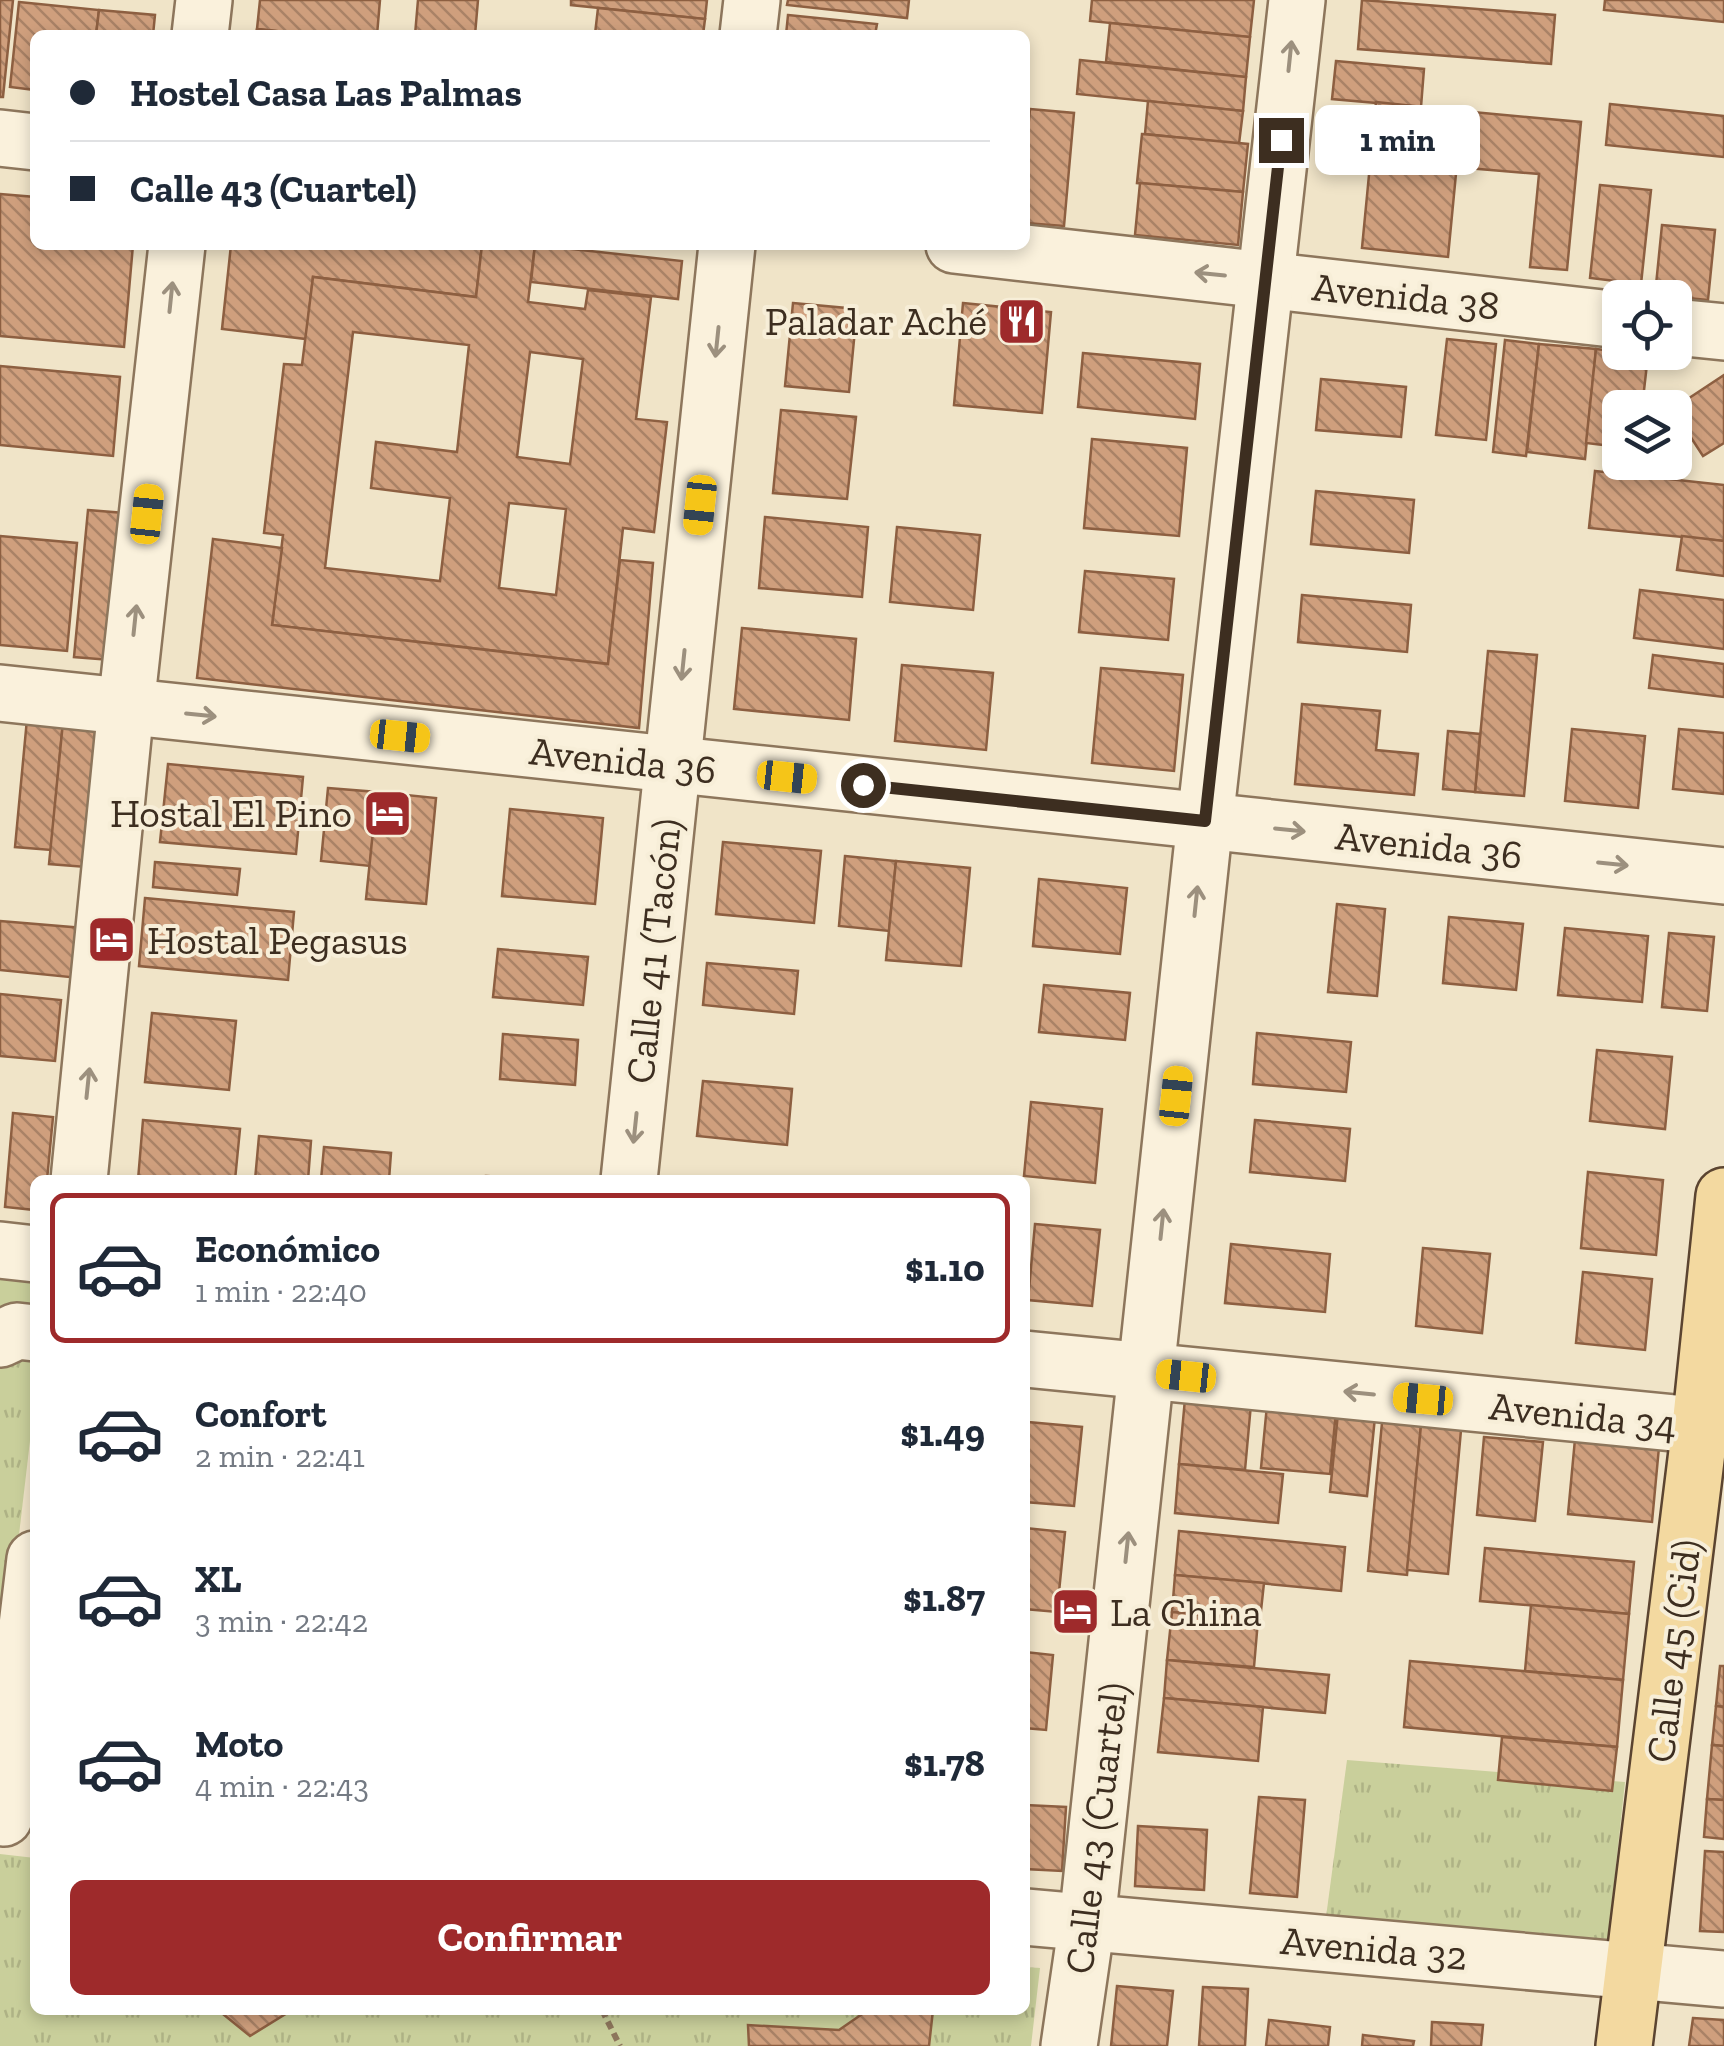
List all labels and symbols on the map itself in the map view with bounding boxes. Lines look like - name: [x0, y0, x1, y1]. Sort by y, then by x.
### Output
- one-way arrow: [1281, 40, 1300, 73]
- callout: 1 min: [1316, 105, 1481, 175]
- route end: [1259, 118, 1304, 163]
- street label: Avenida 38: [1310, 262, 1502, 330]
- one-way arrow: [1194, 264, 1227, 283]
- one-way arrow: [162, 282, 181, 314]
- restaurant icon: Paladar Aché: [996, 295, 1048, 347]
- place label: Paladar Aché: [765, 297, 987, 345]
- one-way arrow: [707, 325, 726, 358]
- car: [682, 474, 718, 536]
- car: [129, 483, 165, 545]
- one-way arrow: [126, 605, 145, 637]
- one-way arrow: [674, 649, 693, 681]
- one-way arrow: [185, 706, 217, 725]
- car: [369, 718, 431, 754]
- street label: Avenida 36: [527, 726, 719, 794]
- car: [756, 759, 818, 795]
- route start: [841, 763, 886, 808]
- hotel icon: Hostal El Pino: [361, 787, 413, 839]
- place label: Hostal El Pino: [110, 789, 352, 837]
- street label: Avenida 36: [1333, 811, 1525, 879]
- street label: Calle 41 (Tacón): [615, 816, 691, 1086]
- one-way arrow: [1274, 821, 1306, 840]
- one-way arrow: [1597, 855, 1629, 874]
- one-way arrow: [1187, 885, 1206, 917]
- hotel icon: Hostal Pegasus: [86, 914, 138, 966]
- place label: Hostal Pegasus: [147, 916, 408, 964]
- car: [1158, 1065, 1194, 1127]
- one-way arrow: [79, 1067, 98, 1100]
- one-way arrow: [625, 1111, 644, 1143]
- one-way arrow: [1153, 1208, 1172, 1241]
- car: [1155, 1358, 1217, 1394]
- car: [1392, 1381, 1454, 1417]
- street label: Avenida 34: [1487, 1381, 1679, 1449]
- one-way arrow: [1344, 1383, 1376, 1402]
- one-way arrow: [1118, 1532, 1137, 1564]
- street label: Calle 45 (Cid): [1636, 1537, 1710, 1765]
- hotel icon: La China: [1049, 1586, 1101, 1638]
- place label: La China: [1110, 1588, 1262, 1636]
- street label: Calle 43 (Cuartel): [1054, 1680, 1138, 1976]
- street label: Avenida 32: [1279, 1916, 1469, 1980]

